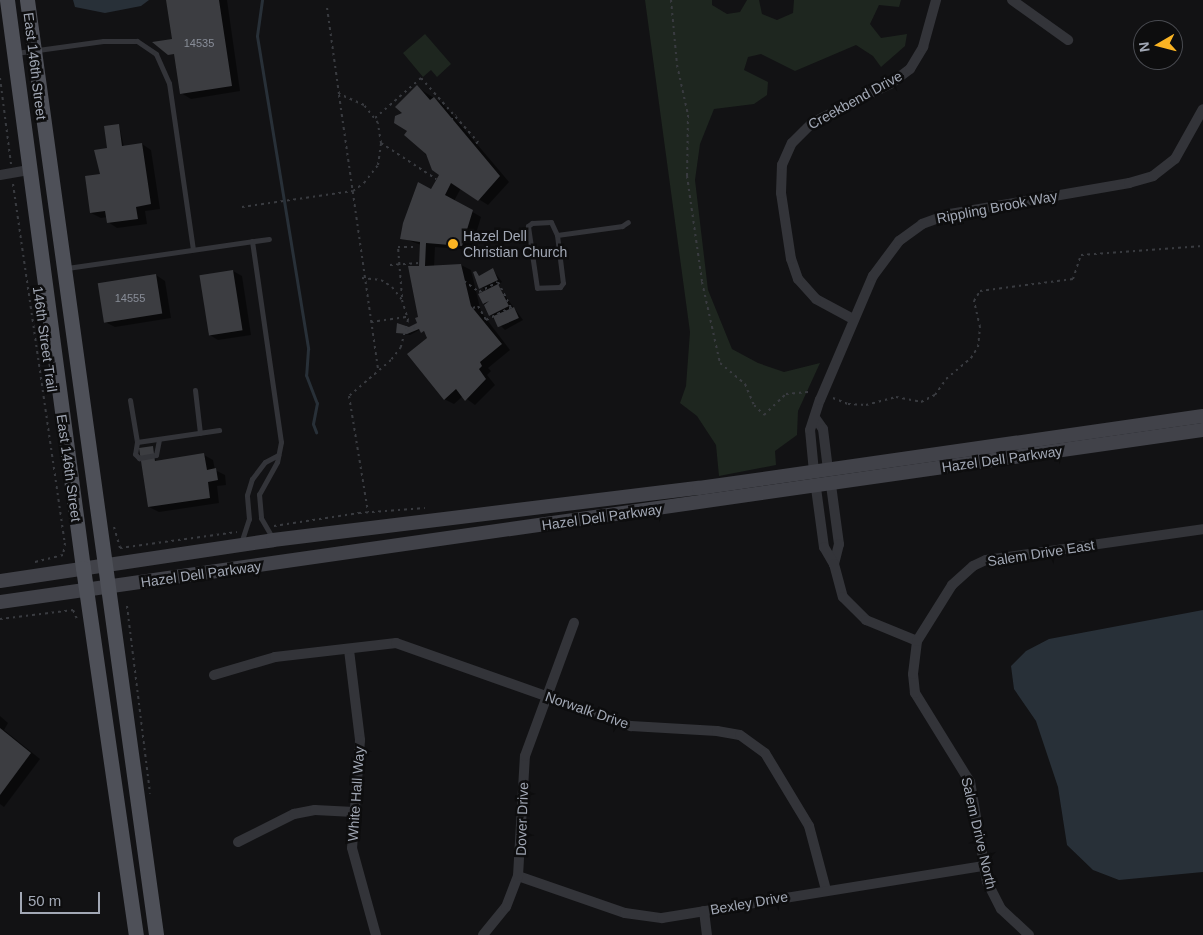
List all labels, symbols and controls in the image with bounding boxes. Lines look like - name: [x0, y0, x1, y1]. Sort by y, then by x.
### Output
- street label: East 146th Street: [20, 11, 50, 121]
- north arrow: [1133, 20, 1183, 70]
- house number: 14535: [184, 36, 214, 50]
- text: N: [1136, 41, 1153, 53]
- street label: Creekbend Drive: [805, 67, 905, 133]
- street label: Rippling Brook Way: [935, 187, 1059, 227]
- place label: Hazel Dell Christian Church: [463, 228, 567, 260]
- marker: Hazel Dell Christian Church: [447, 238, 459, 250]
- street label: 146th Street Trail: [29, 285, 61, 393]
- house number: 14555: [115, 291, 145, 305]
- street label: East 146th Street: [53, 413, 85, 523]
- street label: Hazel Dell Parkway: [941, 442, 1063, 476]
- street label: Hazel Dell Parkway: [541, 500, 663, 534]
- street label: Salem Drive East: [986, 536, 1096, 570]
- street label: Hazel Dell Parkway: [140, 557, 262, 591]
- street label: Norwalk Drive: [543, 688, 631, 732]
- street label: White Hall Way: [344, 746, 368, 842]
- street label: Salem Drive North: [958, 775, 1000, 891]
- street label: Dover Drive: [512, 782, 532, 856]
- scale bar: [22, 882, 102, 914]
- street label: Bexley Drive: [709, 888, 789, 918]
- text: 50 m: [28, 892, 61, 909]

